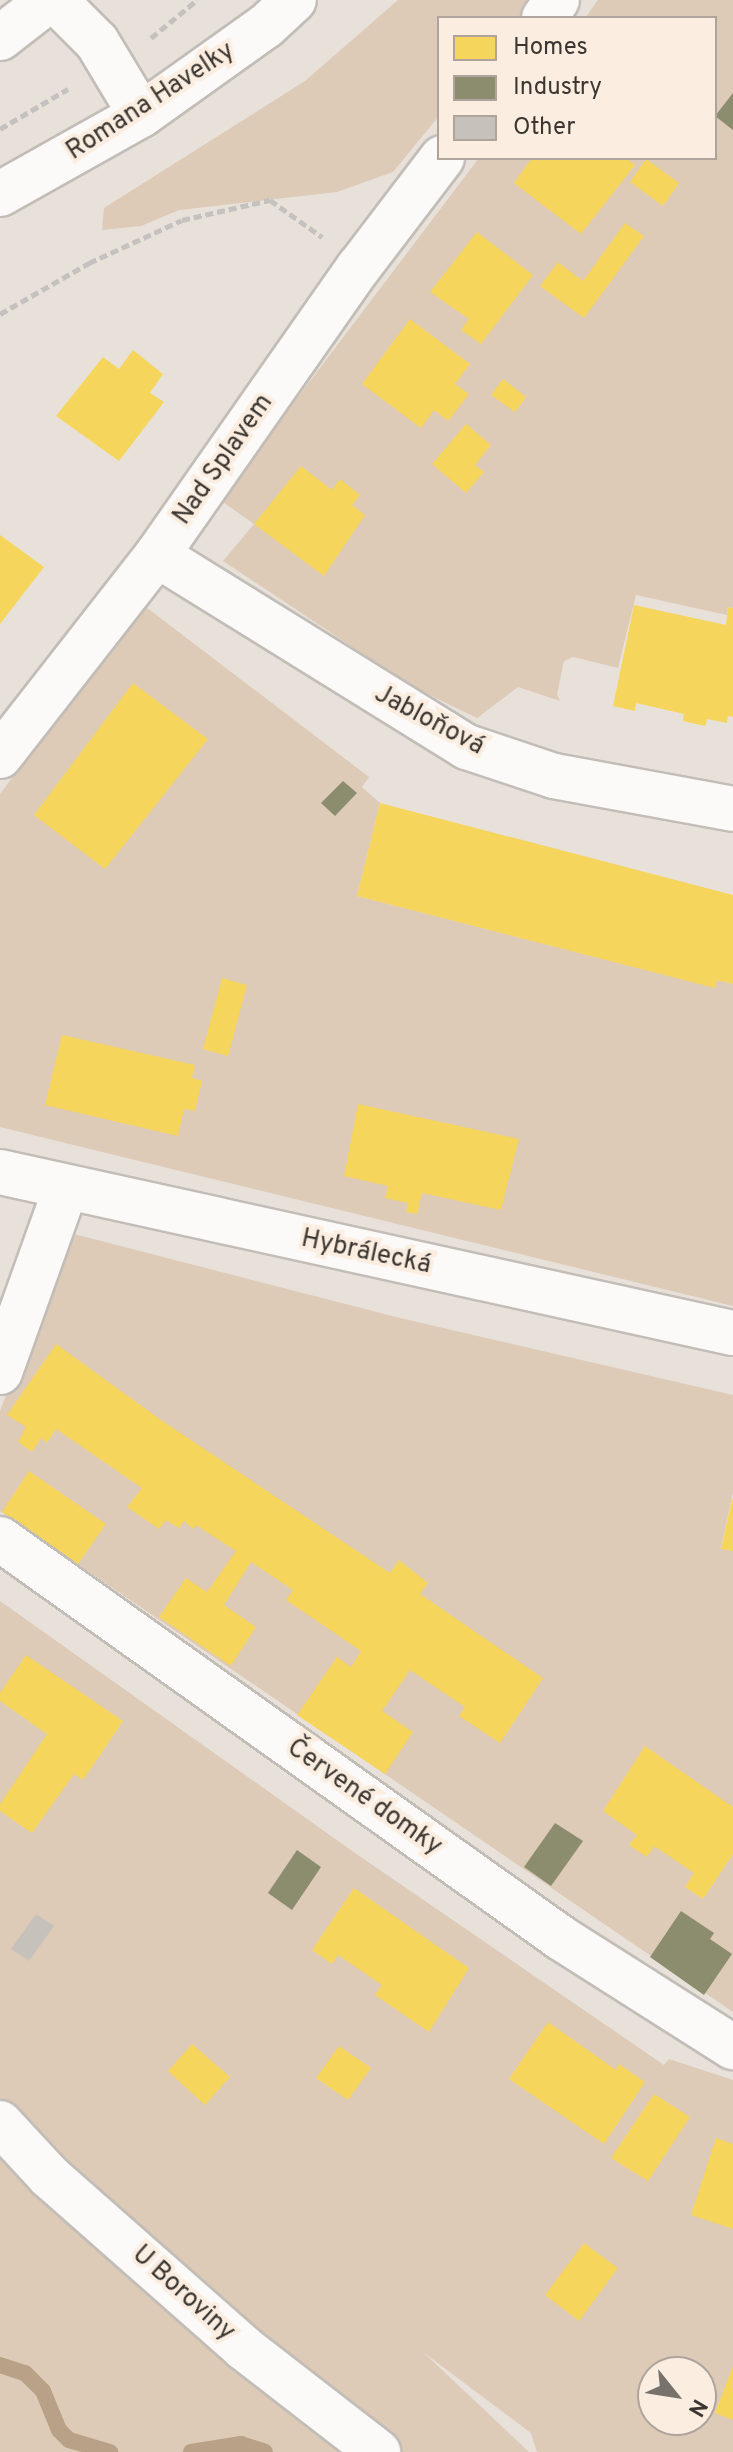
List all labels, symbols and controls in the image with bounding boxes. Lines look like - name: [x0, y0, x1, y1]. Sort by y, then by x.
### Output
- legend: [437, 16, 717, 160]
- text: Homes: [513, 33, 588, 63]
- street label: Romana Havelky: [61, 36, 241, 168]
- text: Industry: [513, 73, 602, 103]
- text: Other: [513, 113, 575, 143]
- street label: Nad Splavem: [167, 389, 281, 531]
- street label: Jabloňová: [369, 679, 489, 763]
- street label: Hybrálecká: [298, 1224, 434, 1282]
- street label: Červené domky: [280, 1733, 448, 1863]
- street label: U Boroviny: [125, 2240, 241, 2348]
- north arrow: [637, 2356, 717, 2436]
- text: N: [681, 2394, 712, 2421]

